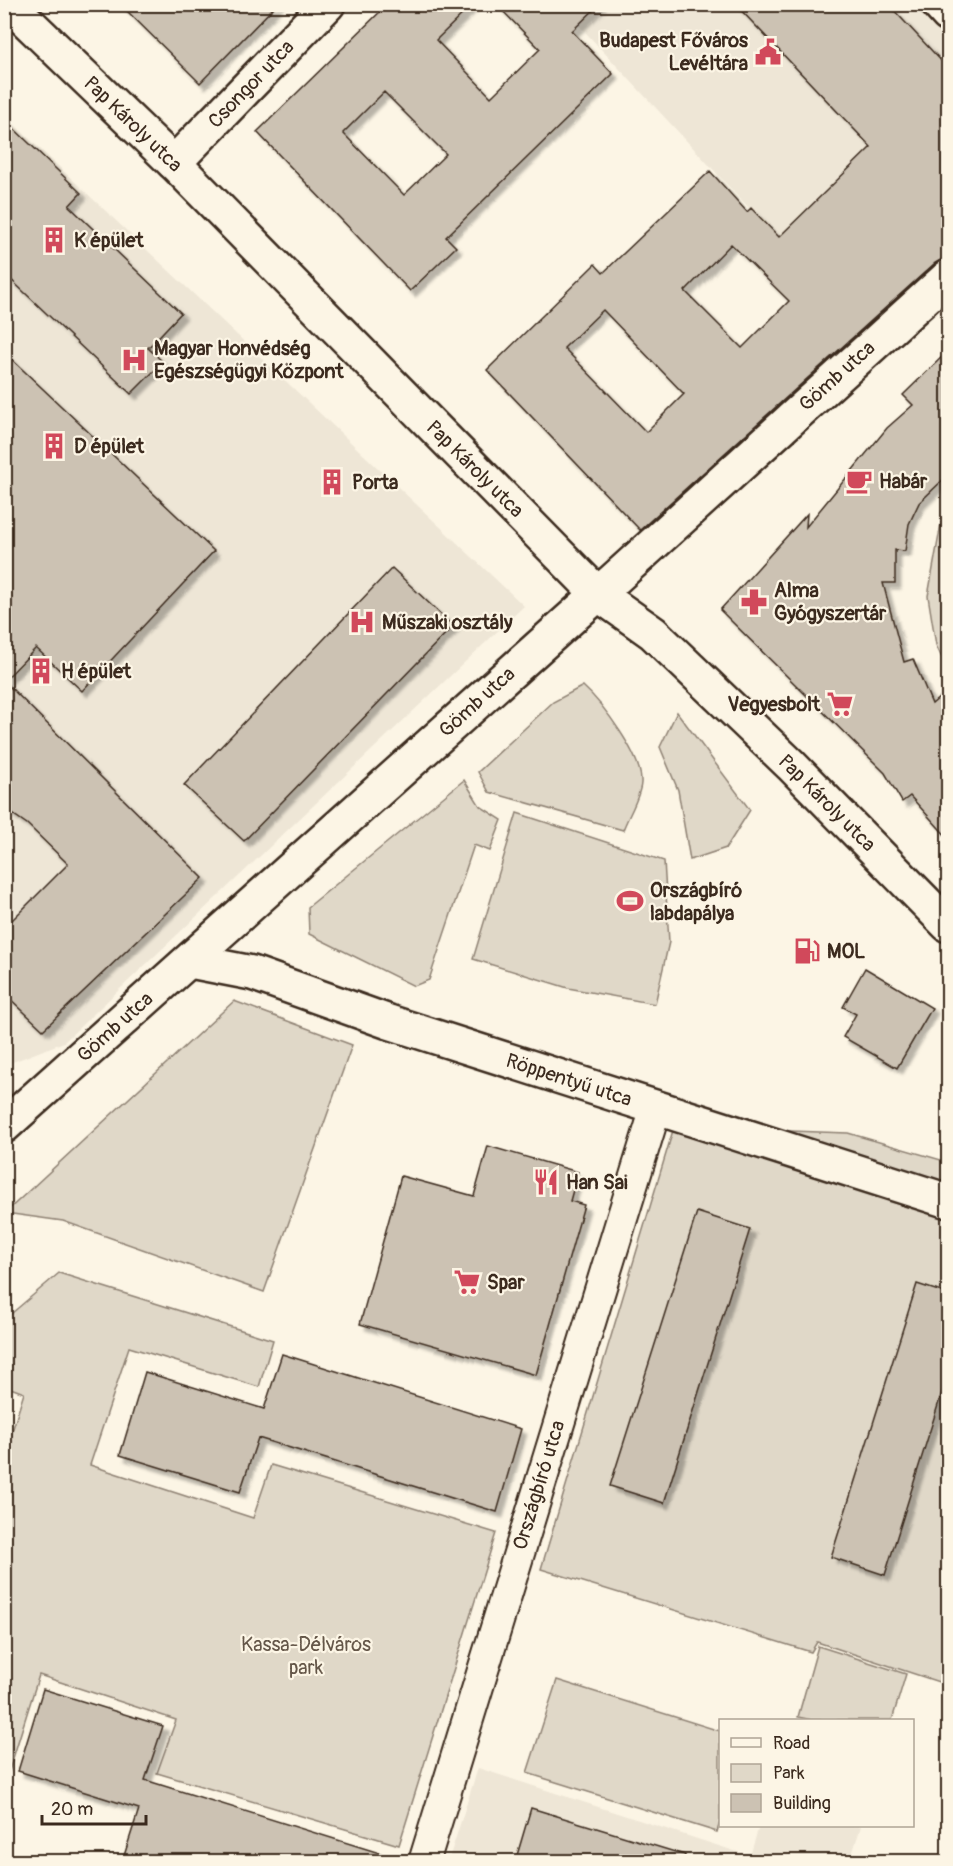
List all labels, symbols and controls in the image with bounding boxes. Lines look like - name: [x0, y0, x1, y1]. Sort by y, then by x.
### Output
- place label: Budapest Főváros Levéltára: [599, 28, 748, 76]
- street label: Csongor utca: [203, 35, 299, 133]
- public building icon: Budapest Főváros Levéltára: [753, 37, 783, 67]
- street label: Pap Károly utca: [78, 71, 188, 177]
- building icon: K épület: [39, 225, 69, 255]
- place label: K épület: [74, 228, 144, 253]
- street label: Gömb utca: [794, 335, 880, 417]
- place label: Magyar Honvédség Egészségügyi Központ: [154, 336, 344, 384]
- hospital icon: Magyar Honvédség Egészségügyi Központ: [119, 345, 149, 375]
- street label: Pap Károly utca: [421, 415, 529, 523]
- building icon: D épület: [39, 431, 69, 461]
- place label: D épület: [74, 434, 145, 459]
- cafe icon: Habár: [844, 466, 874, 496]
- building icon: Porta: [317, 467, 347, 497]
- place label: Habár: [879, 469, 928, 494]
- place label: Porta: [352, 470, 398, 495]
- place label: Alma Gyógyszertár: [774, 578, 887, 626]
- pharmacy icon: Alma Gyógyszertár: [739, 587, 769, 617]
- hospital icon: Műszaki osztály: [347, 607, 377, 637]
- place label: Műszaki osztály: [382, 610, 513, 635]
- building icon: H épület: [26, 656, 56, 686]
- place label: H épület: [61, 659, 132, 684]
- street label: Gömb utca: [434, 661, 520, 743]
- supermarket icon: Vegyesbolt: [825, 689, 855, 719]
- place label: Vegyesbolt: [728, 692, 821, 717]
- street label: Pap Károly utca: [773, 749, 881, 857]
- place label: Országbíró labdapálya: [650, 878, 742, 926]
- sports icon: Országbíró labdapálya: [615, 886, 645, 916]
- fuel station icon: MOL: [792, 936, 822, 966]
- place label: MOL: [827, 939, 865, 964]
- street label: Gömb utca: [72, 986, 158, 1068]
- street label: Röppentyű utca: [503, 1048, 635, 1112]
- restaurant icon: Han Sai: [531, 1167, 561, 1197]
- place label: Han Sai: [566, 1170, 628, 1195]
- supermarket icon: Spar: [452, 1267, 482, 1297]
- place label: Spar: [487, 1270, 525, 1295]
- street label: Országbíró utca: [507, 1417, 571, 1553]
- park label: Kassa-Délváros park: [241, 1632, 371, 1680]
- legend: [719, 1719, 914, 1827]
- text: Road: [773, 1732, 810, 1755]
- text: Park: [773, 1762, 805, 1785]
- scale bar: [42, 1788, 146, 1826]
- text: Building: [773, 1792, 831, 1815]
- text: 20 m: [51, 1798, 93, 1821]

